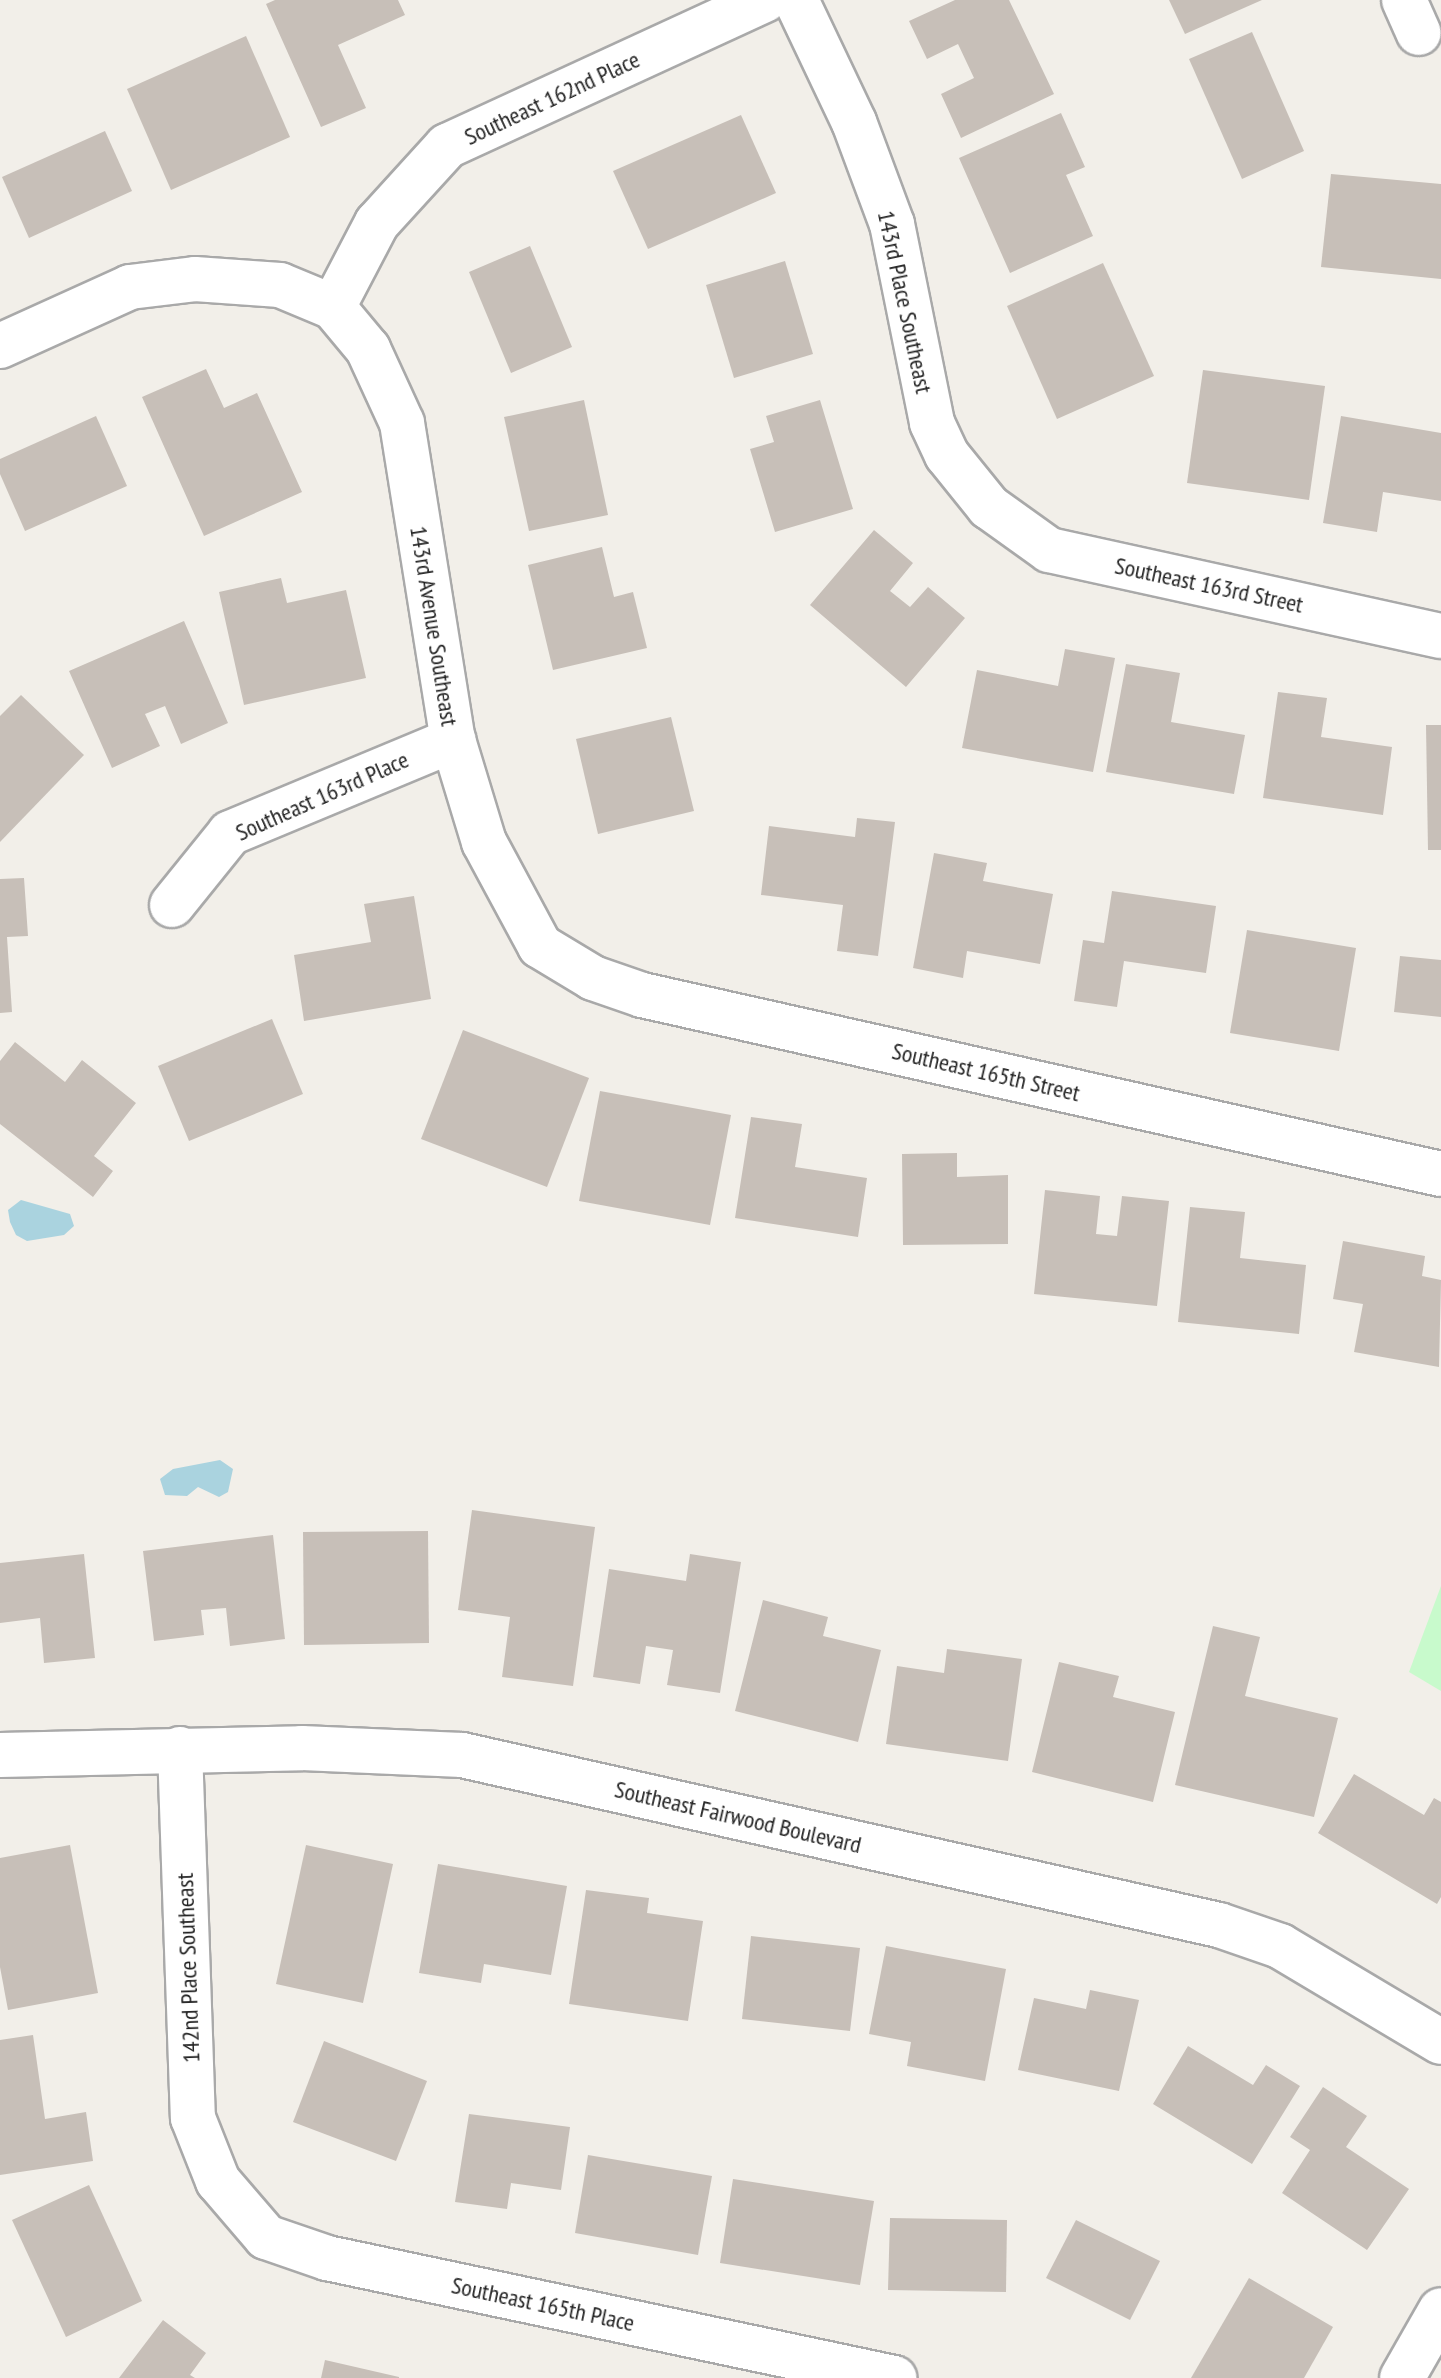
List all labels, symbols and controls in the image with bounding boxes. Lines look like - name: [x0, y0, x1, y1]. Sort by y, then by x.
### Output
- street label: Southeast 162nd Place: [460, 45, 644, 151]
- street label: 143rd Place Southeast: [872, 208, 938, 396]
- street label: 143rd Avenue Southeast: [404, 524, 464, 728]
- street label: Southeast 163rd Street: [1112, 551, 1306, 619]
- street label: Southeast 163rd Place: [231, 745, 413, 847]
- street label: Southeast 165th Street: [889, 1036, 1083, 1108]
- street label: Southeast Fairwood Boulevard: [612, 1775, 864, 1859]
- street label: 142nd Place Southeast: [170, 1873, 206, 2063]
- street label: Southeast 165th Place: [449, 2271, 637, 2337]

